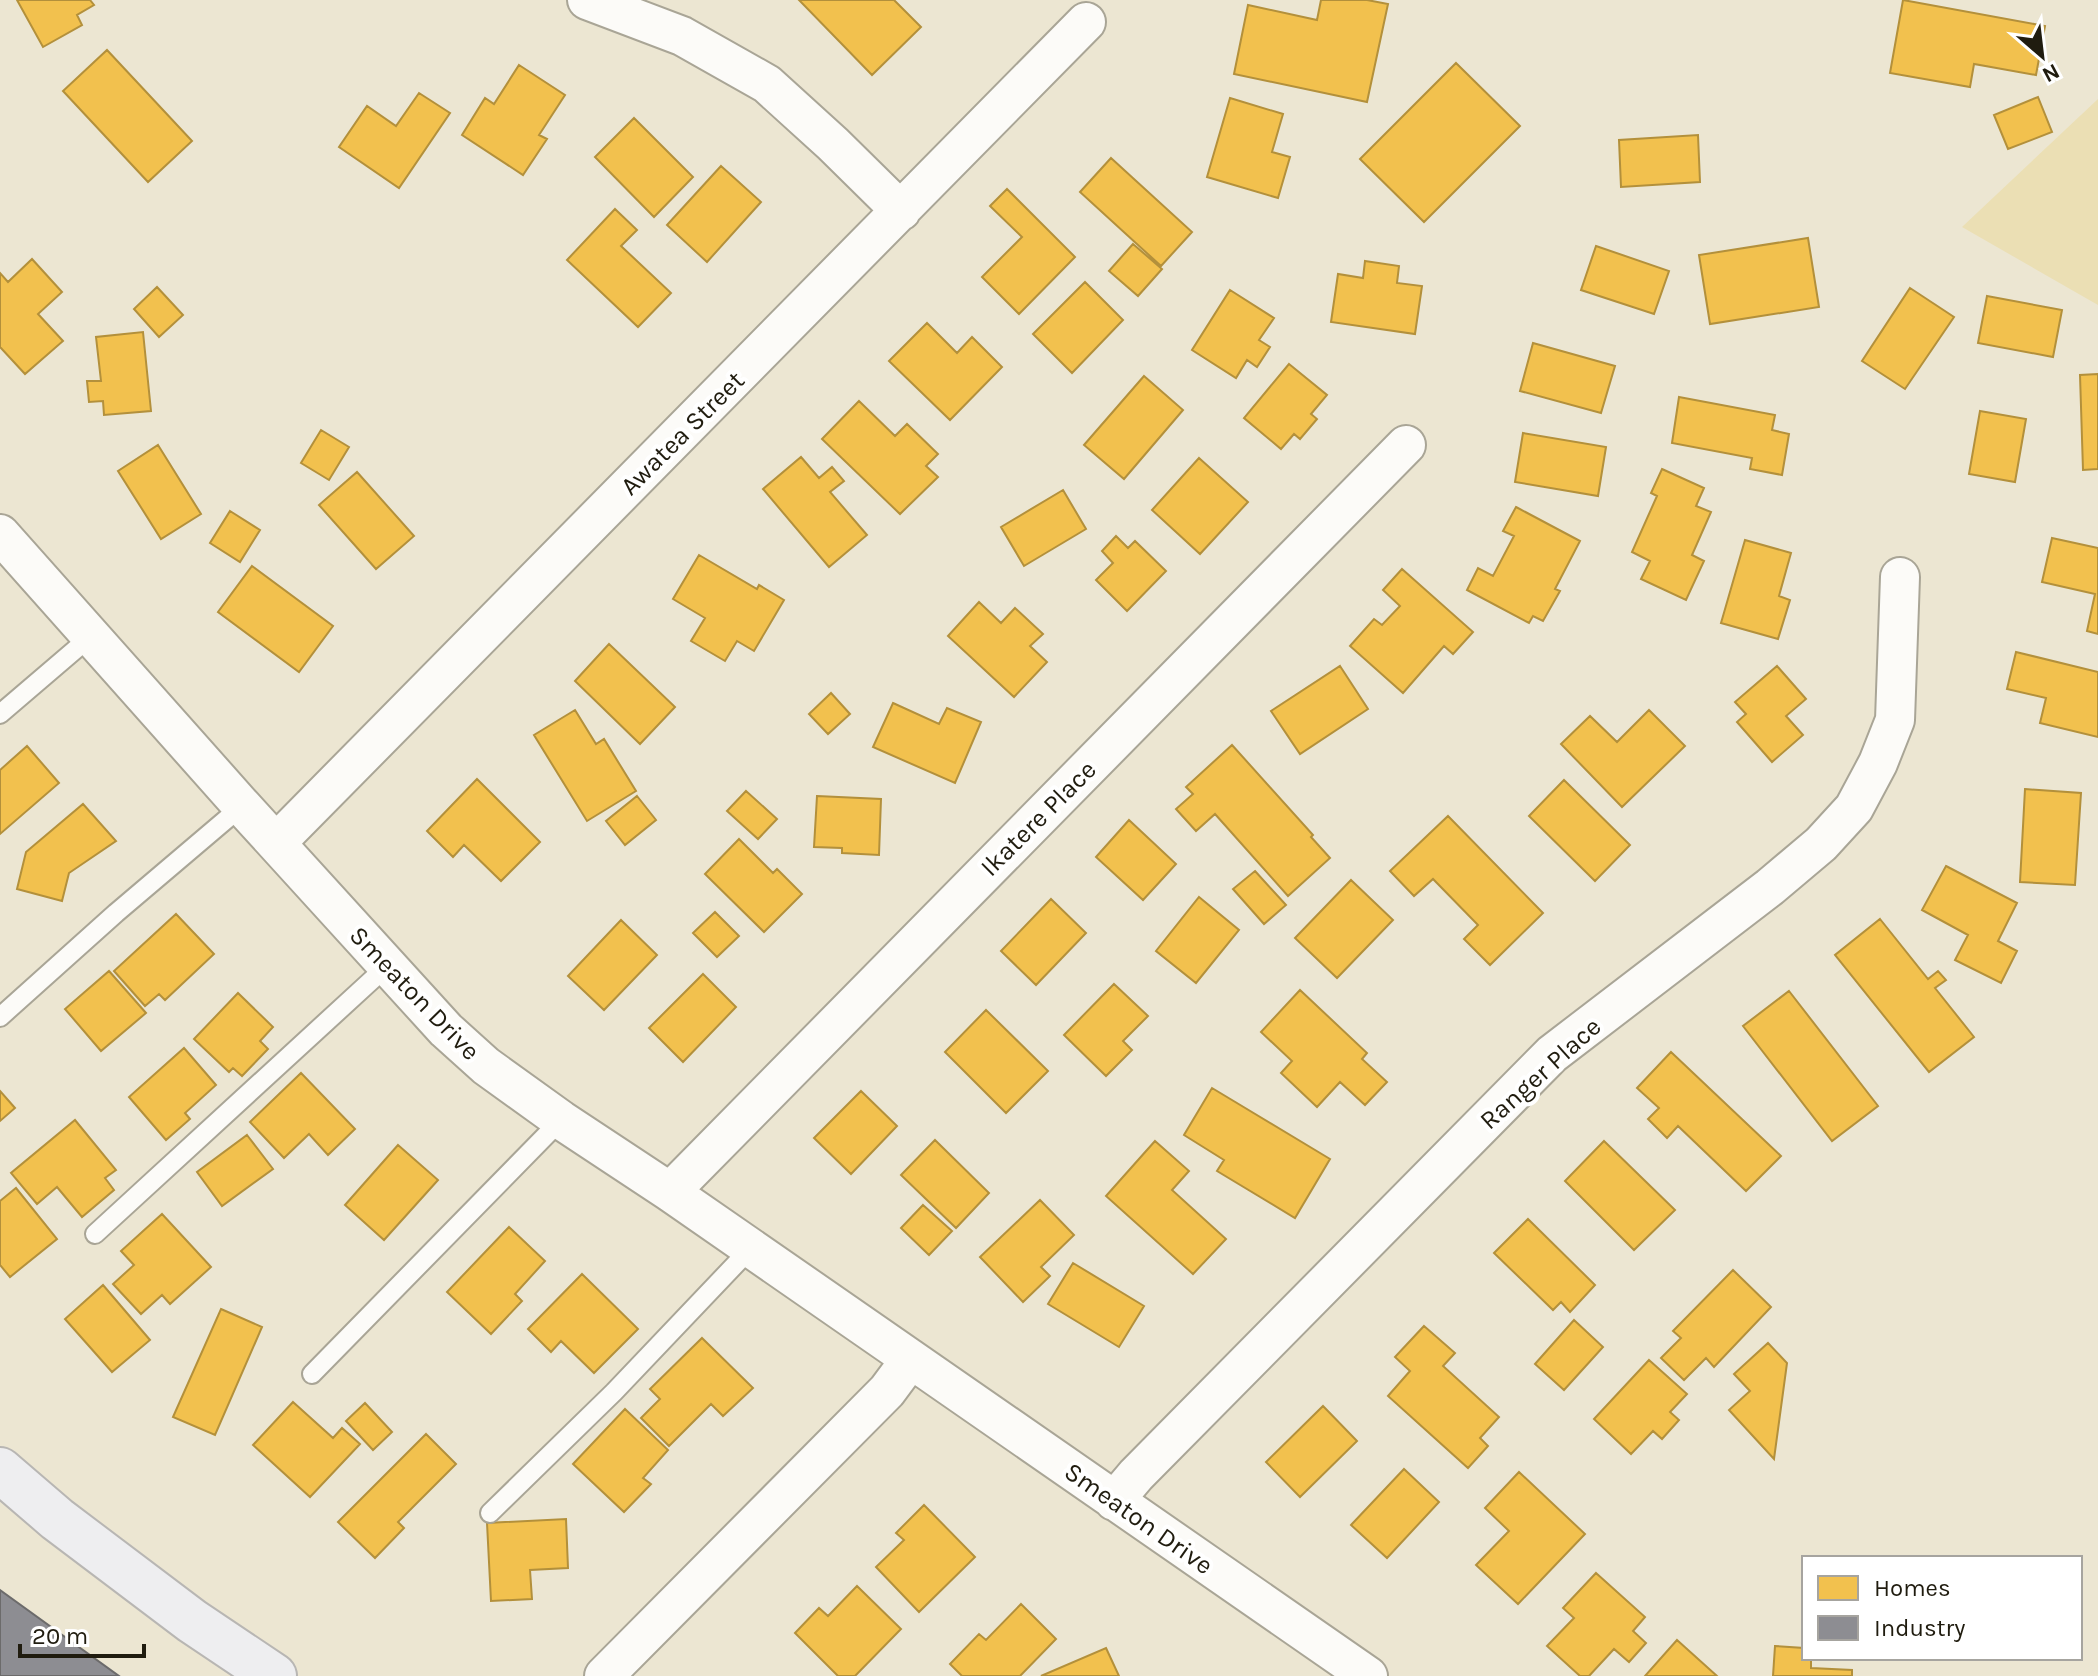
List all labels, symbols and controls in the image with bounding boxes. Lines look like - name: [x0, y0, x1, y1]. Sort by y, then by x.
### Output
- north arrow: [2002, 16, 2082, 96]
- text: N: [2038, 58, 2064, 88]
- street label: Awatea Street: [614, 365, 751, 502]
- street label: Ikatere Place: [974, 754, 1103, 883]
- street label: Smeaton Drive: [343, 920, 486, 1067]
- street label: Ranger Place: [1473, 1011, 1607, 1136]
- street label: Smeaton Drive: [1058, 1456, 1219, 1581]
- legend: [1802, 1556, 2082, 1660]
- text: Homes: [1874, 1574, 1951, 1602]
- scale bar: [20, 1608, 144, 1658]
- text: Industry: [1874, 1614, 1965, 1642]
- text: 20 m: [32, 1622, 88, 1650]

